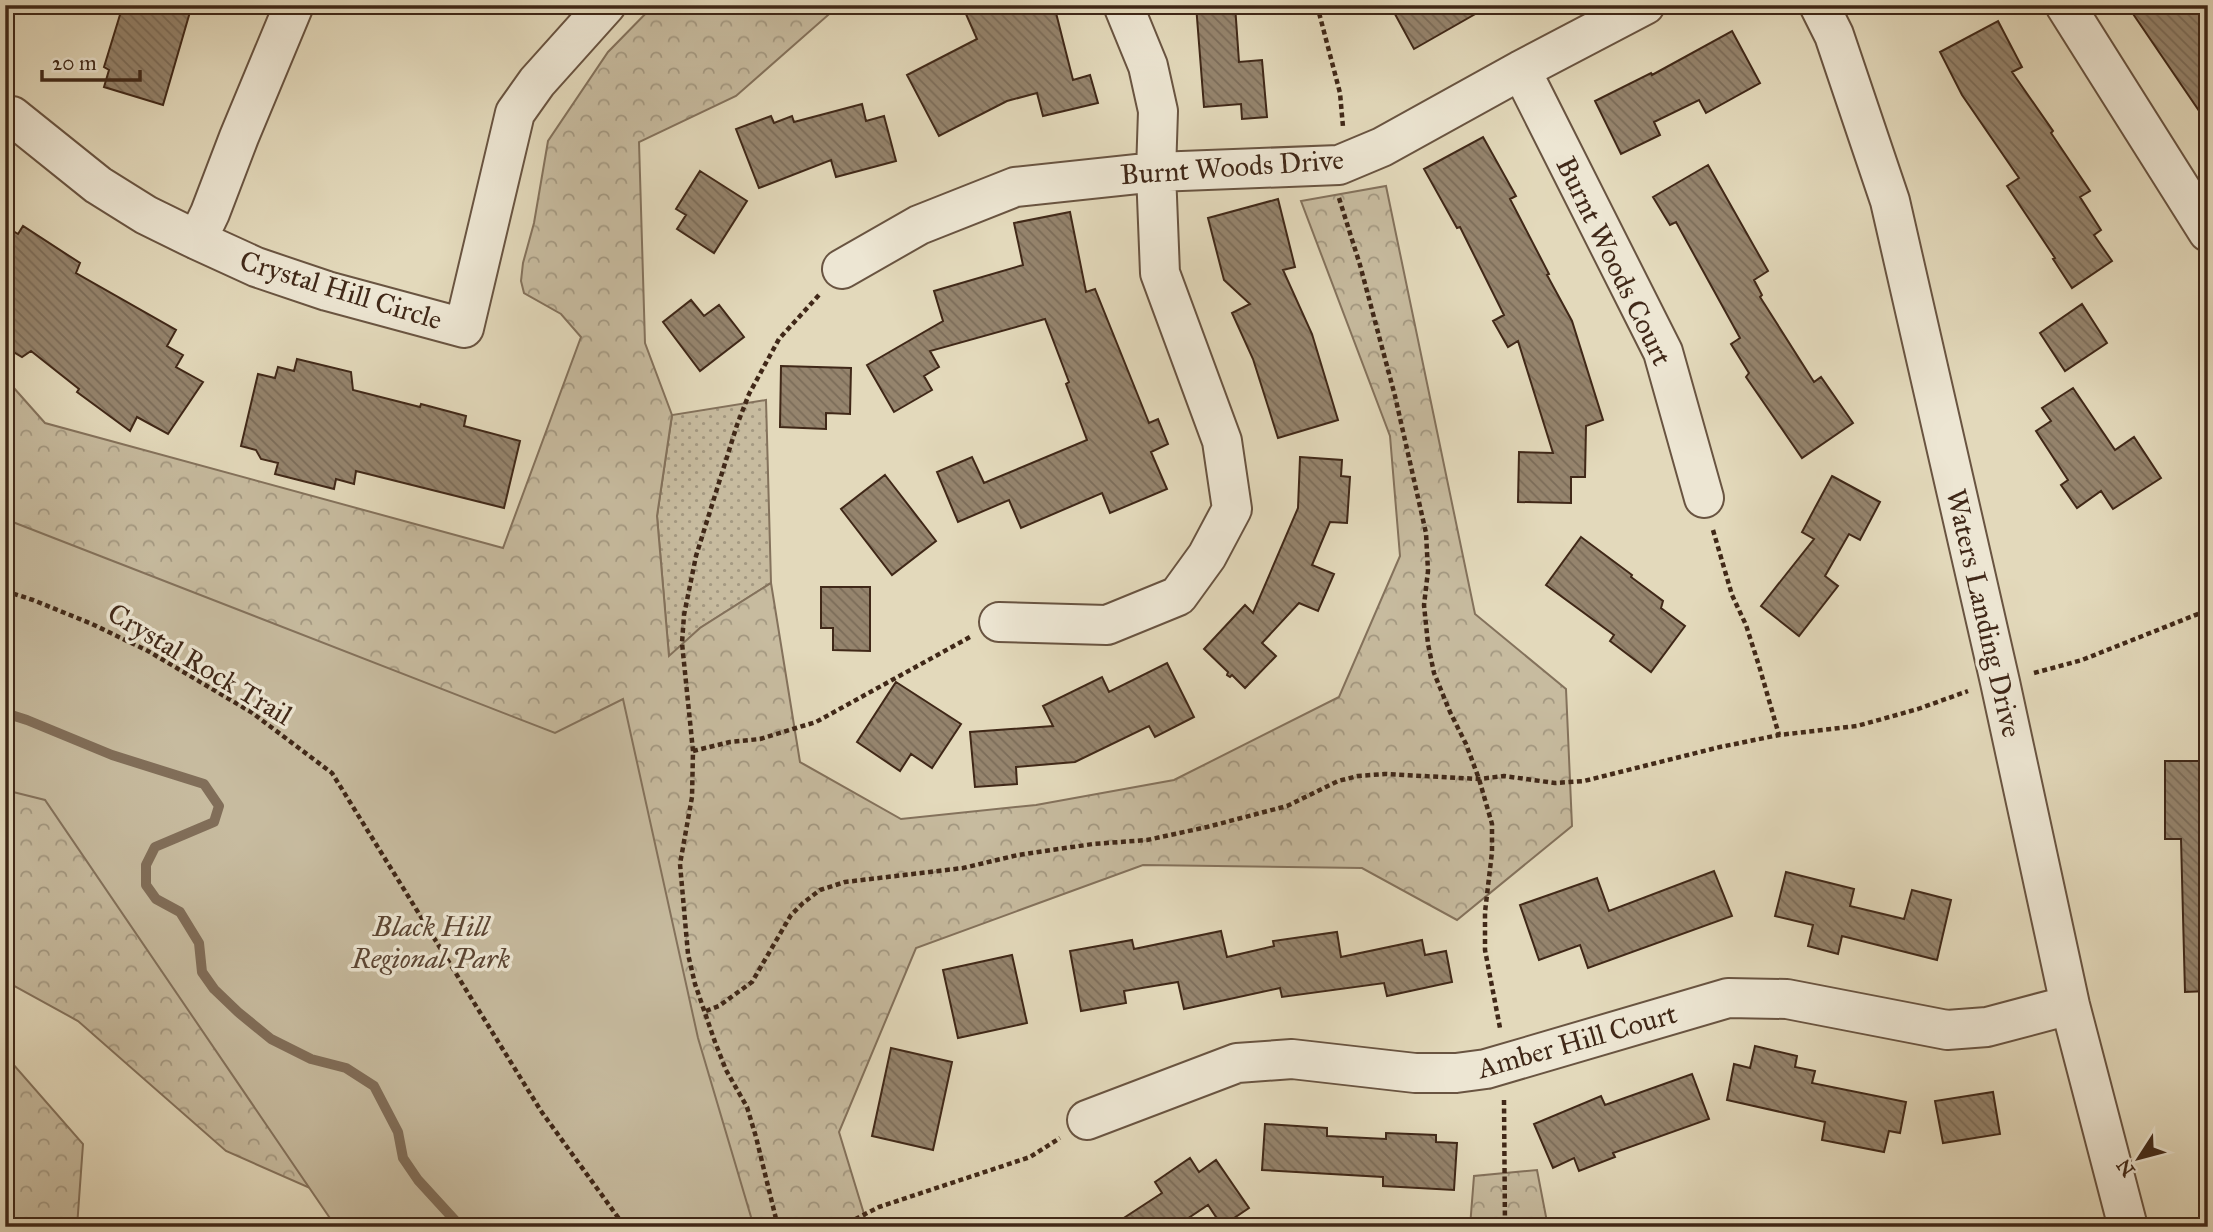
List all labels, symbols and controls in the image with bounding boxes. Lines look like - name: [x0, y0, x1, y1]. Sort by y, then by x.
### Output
- scale bar: [42, 38, 140, 82]
- text: 20 m: [52, 50, 97, 76]
- street label: Burnt Woods Drive: [1119, 142, 1345, 192]
- street label: Burnt Woods Court: [1548, 151, 1680, 371]
- street label: Crystal Hill Circle: [236, 243, 446, 337]
- street label: Waters Landing Drive: [1938, 485, 2030, 741]
- street label: Crystal Rock Trail: [101, 595, 299, 733]
- park label: Black Hill Regional Park: [351, 909, 511, 976]
- street label: Amber Hill Court: [1472, 996, 1681, 1086]
- north arrow: [2104, 1124, 2174, 1194]
- text: N: [2112, 1154, 2140, 1181]

